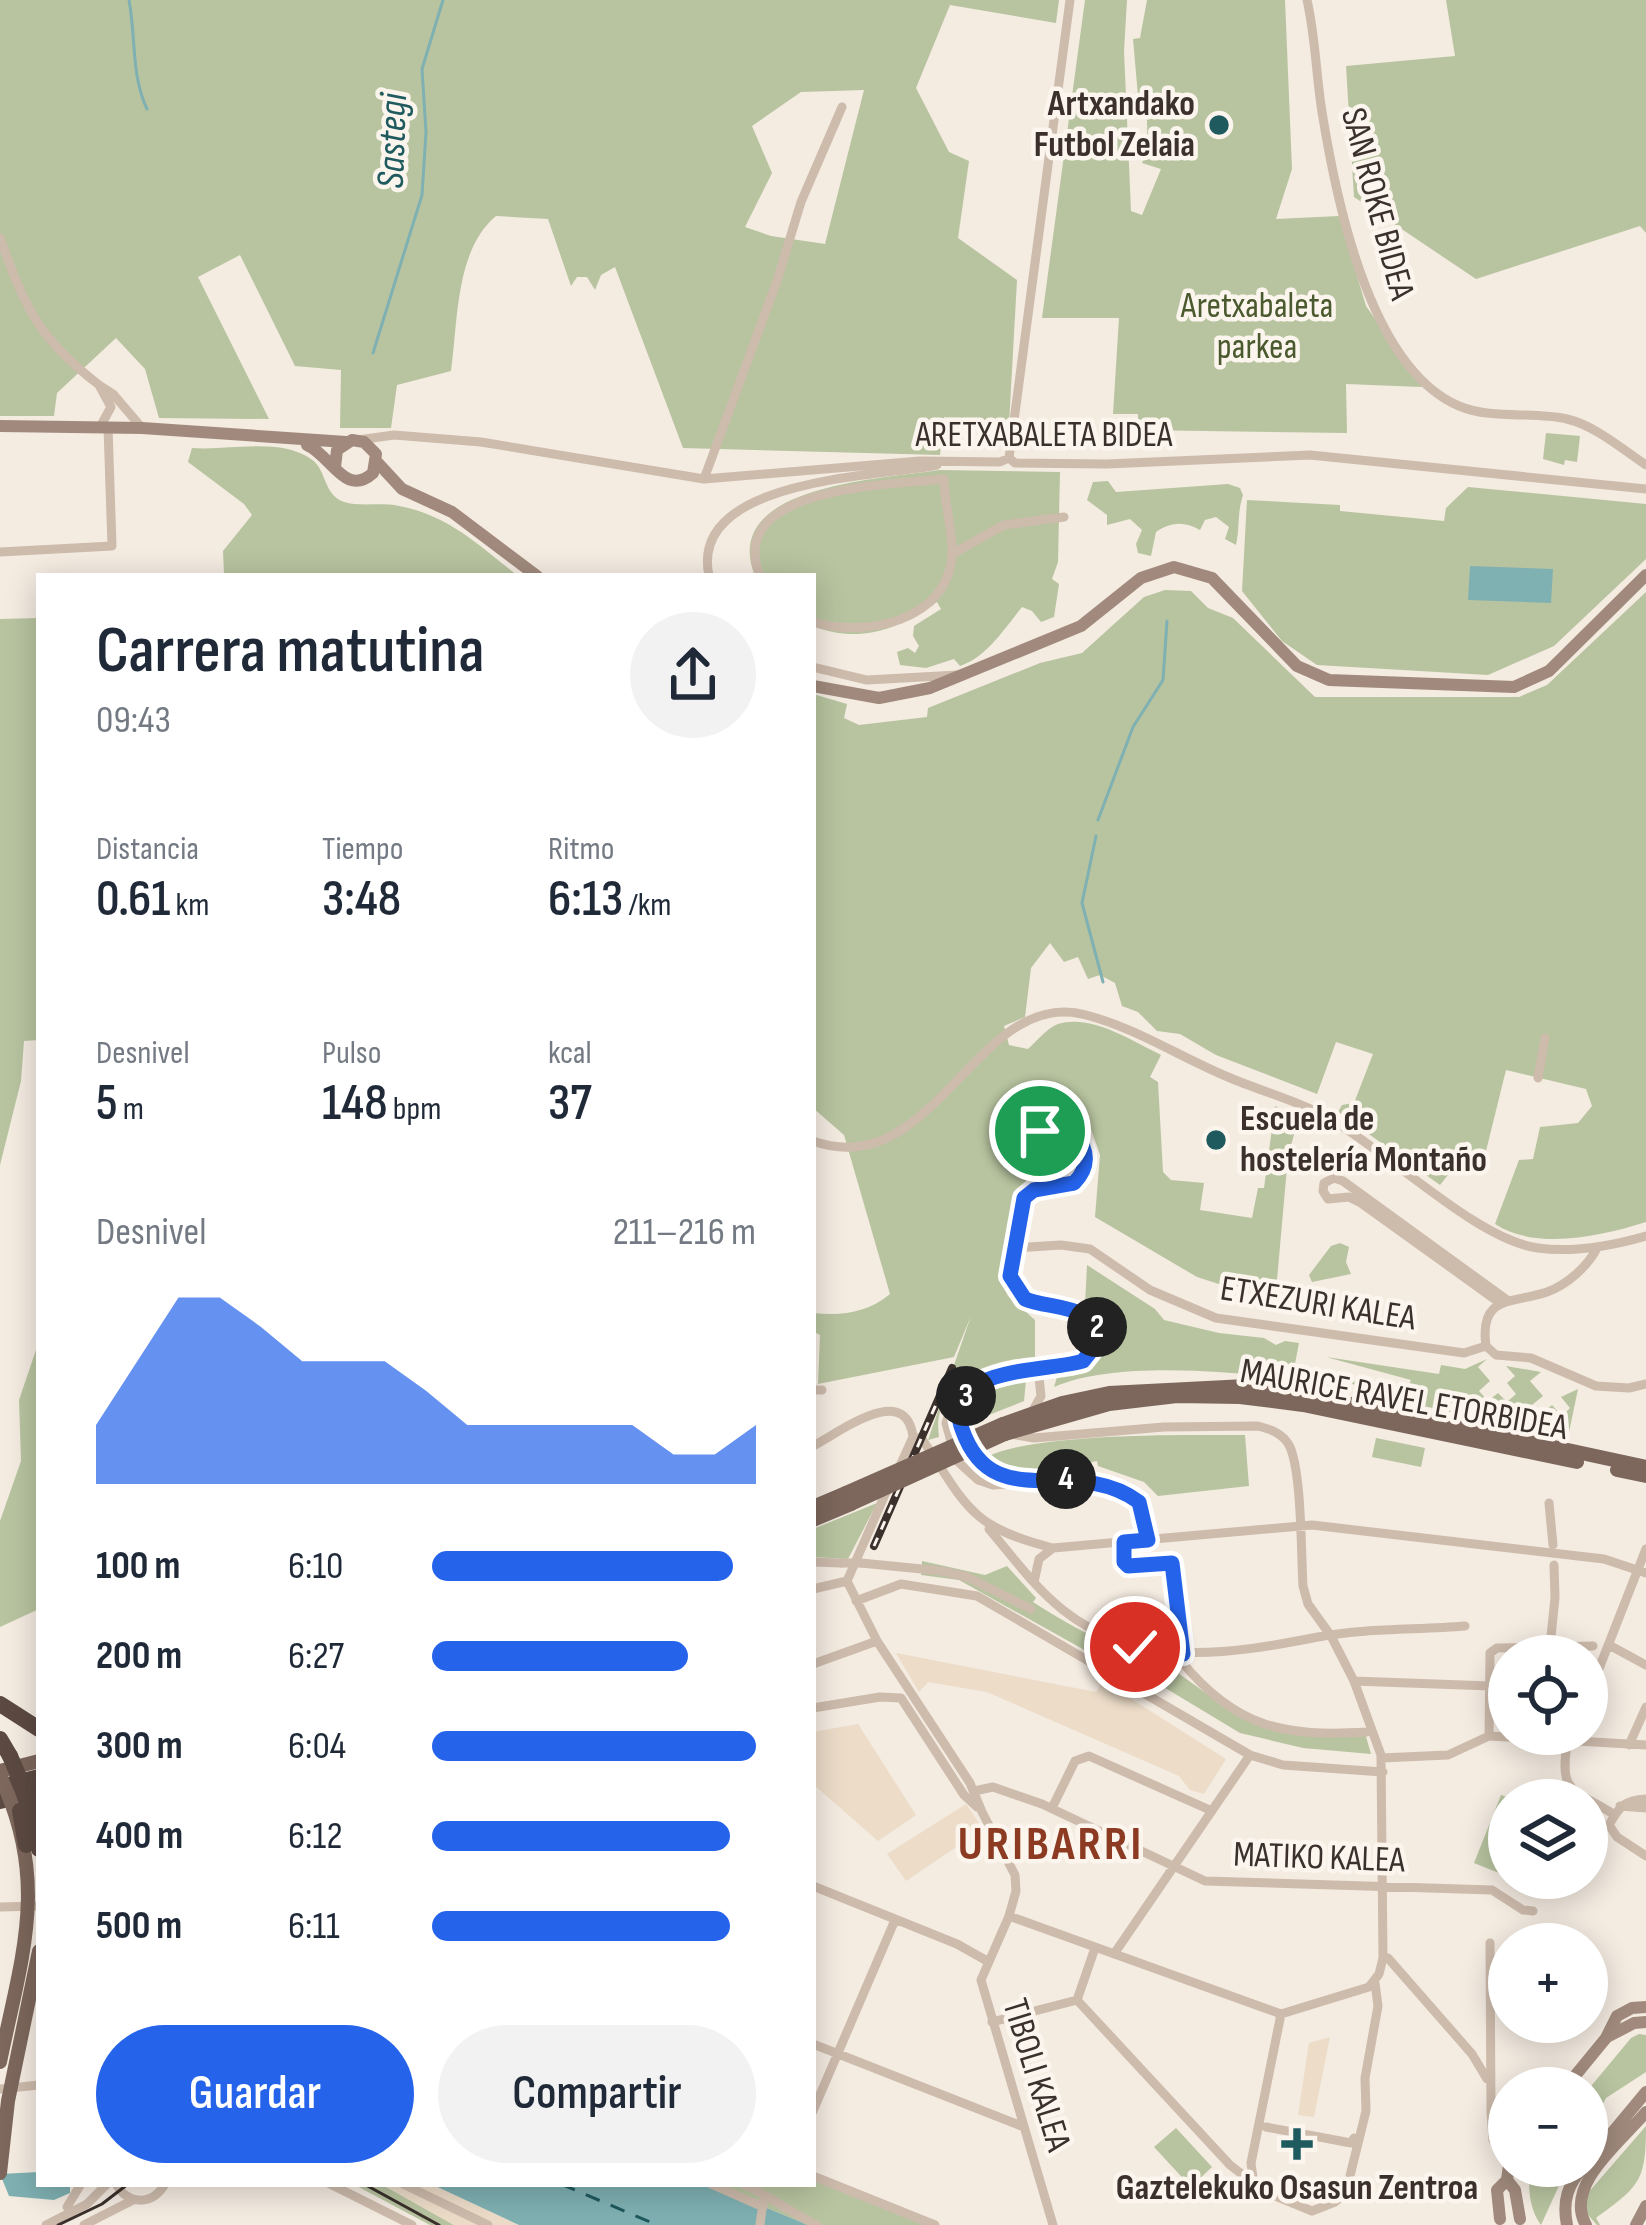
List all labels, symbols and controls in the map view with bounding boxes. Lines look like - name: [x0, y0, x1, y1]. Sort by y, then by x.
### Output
- place label: Artxandako Futbol Zelaia: [1034, 83, 1195, 167]
- water label: Sastegi: [368, 91, 418, 189]
- street label: SAN ROKE BIDEA: [1331, 103, 1423, 305]
- marker: Artxandako Futbol Zelaia: [1206, 112, 1232, 138]
- park label: Aretxabaleta parkea: [1180, 285, 1333, 369]
- street label: ARETXABALETA BIDEA: [914, 414, 1173, 457]
- text: Carrera matutina: [96, 612, 485, 691]
- button: share: [630, 612, 756, 738]
- text: 09:43: [96, 697, 171, 744]
- text: Distancia: [96, 829, 199, 869]
- text: Tiempo: [322, 829, 403, 869]
- text: Ritmo: [548, 829, 614, 869]
- text: 0.61: [96, 869, 170, 930]
- text: 3:48: [322, 869, 401, 930]
- text: 6:13: [548, 869, 623, 930]
- text: km: [170, 885, 209, 925]
- text: /km: [623, 885, 671, 925]
- text: Desnivel: [96, 1033, 190, 1073]
- text: Pulso: [322, 1033, 381, 1073]
- text: kcal: [548, 1033, 592, 1073]
- text: 5: [96, 1073, 118, 1134]
- text: 148: [322, 1073, 388, 1134]
- text: 37: [548, 1073, 592, 1134]
- pin: [989, 1080, 1091, 1182]
- text: m: [118, 1089, 144, 1129]
- text: bpm: [388, 1089, 441, 1129]
- icon: arrive: [1007, 1098, 1073, 1164]
- place label: Escuela de hostelería Montaño: [1240, 1098, 1487, 1182]
- marker: Escuela de hostelería Montaño: [1203, 1127, 1229, 1153]
- text: Desnivel: [96, 1209, 207, 1256]
- text: 211–216 m: [613, 1209, 756, 1256]
- street label: ETXEZURI KALEA: [1217, 1267, 1419, 1341]
- pin: 2: [1067, 1297, 1127, 1357]
- text: 2: [1090, 1307, 1104, 1347]
- street label: MAURICE RAVEL ETORBIDEA: [1237, 1350, 1571, 1450]
- pin: 3: [936, 1366, 996, 1426]
- text: 3: [959, 1376, 973, 1416]
- pin: 4: [1036, 1449, 1096, 1509]
- text: 4: [1058, 1459, 1074, 1499]
- text: 100 m: [96, 1543, 180, 1590]
- text: 6:10: [288, 1543, 344, 1590]
- pin: [1084, 1596, 1186, 1698]
- icon: check: [1102, 1614, 1168, 1680]
- text: 200 m: [96, 1633, 182, 1680]
- text: 6:27: [288, 1633, 344, 1680]
- map controls: [1488, 1635, 1608, 2187]
- button: locate: [1488, 1635, 1608, 1755]
- text: 300 m: [96, 1723, 183, 1770]
- text: 6:04: [288, 1723, 346, 1770]
- button: layers: [1488, 1779, 1608, 1899]
- text: 400 m: [96, 1813, 183, 1860]
- text: 6:12: [288, 1813, 343, 1860]
- district label: URIBARRI: [958, 1816, 1144, 1873]
- street label: MATIKO KALEA: [1233, 1834, 1406, 1883]
- text: 500 m: [96, 1903, 182, 1950]
- text: 6:11: [288, 1903, 340, 1950]
- button: +: [1488, 1923, 1608, 2043]
- street label: TIBOLI KALEA: [992, 1994, 1080, 2157]
- button: Guardar: [96, 2025, 414, 2163]
- button: Compartir: [438, 2025, 756, 2163]
- button: −: [1488, 2067, 1608, 2187]
- marker: Gaztelekuko Osasun Zentroa: [1281, 2128, 1313, 2160]
- place label: Gaztelekuko Osasun Zentroa: [1116, 2167, 1478, 2210]

